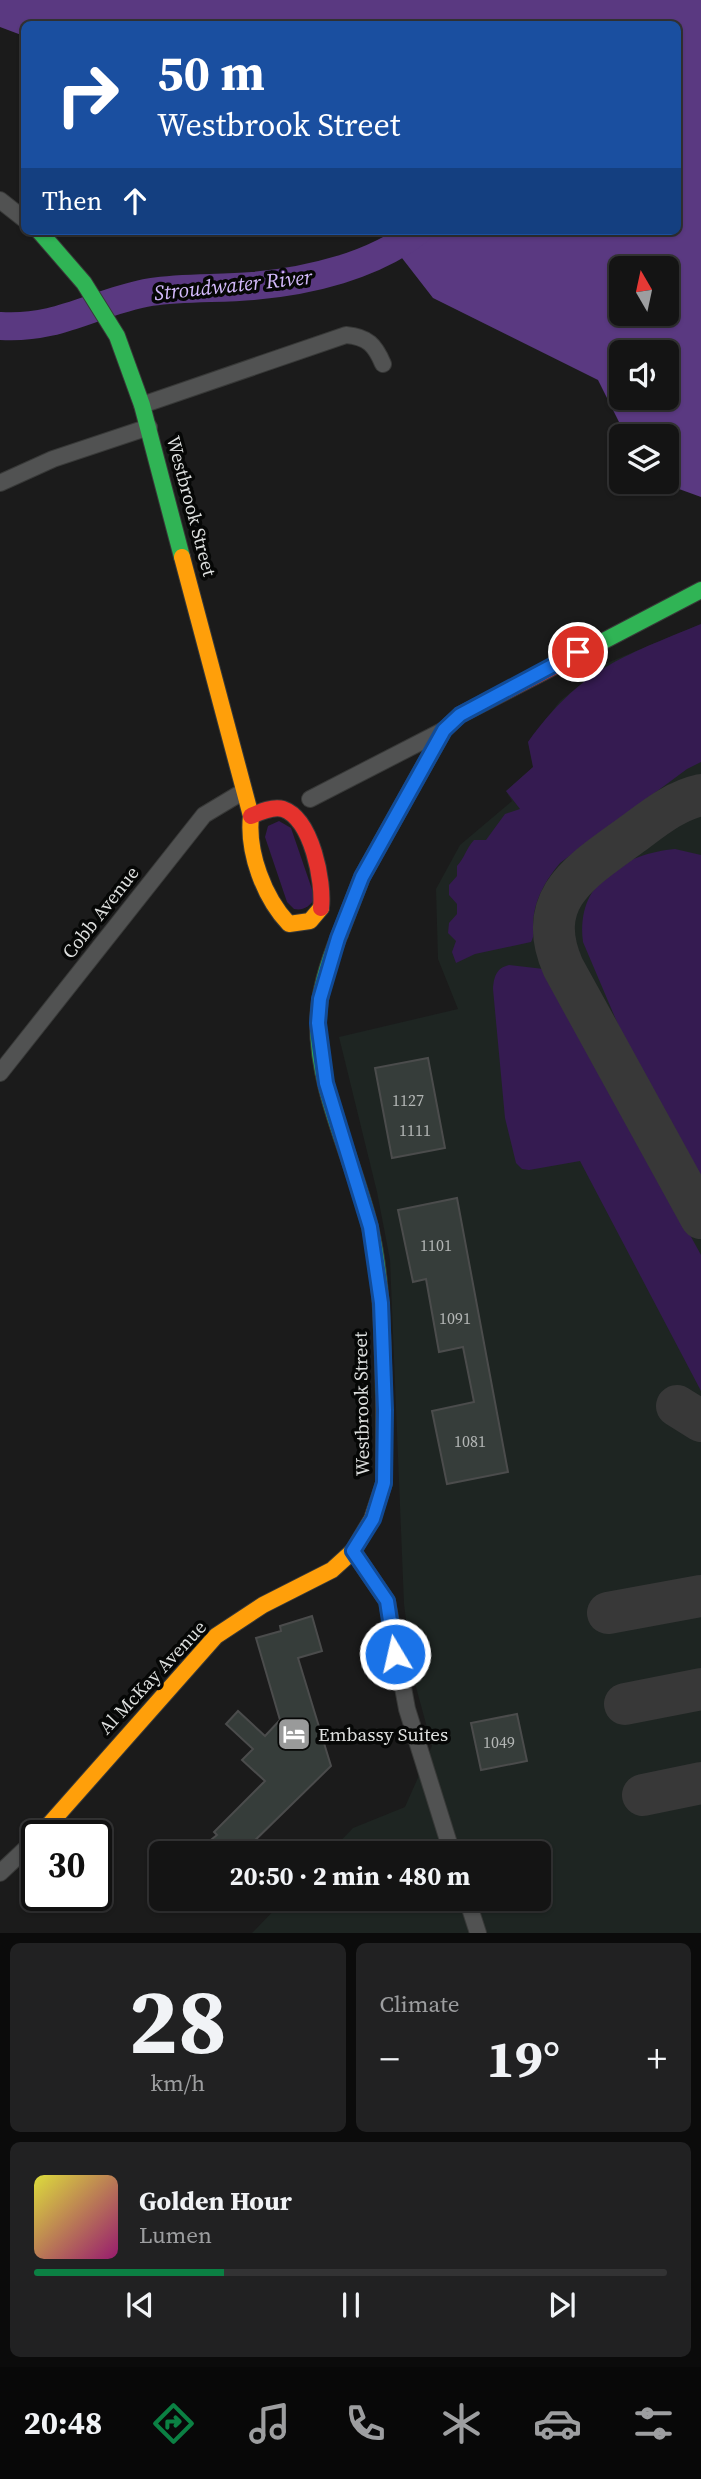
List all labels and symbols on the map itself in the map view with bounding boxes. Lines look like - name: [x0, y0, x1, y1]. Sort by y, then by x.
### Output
- north arrow: [609, 256, 679, 326]
- water label: Stroudwater River: [152, 262, 314, 307]
- street label: Westbrook Street: [161, 433, 223, 580]
- pin: [548, 622, 608, 682]
- street label: Cobb Avenue: [56, 860, 144, 964]
- house number: 1127: [392, 1089, 424, 1111]
- house number: 1111: [399, 1119, 431, 1141]
- house number: 1101: [420, 1234, 452, 1256]
- house number: 1091: [439, 1307, 471, 1329]
- street label: Westbrook Street: [347, 1331, 375, 1476]
- house number: 1081: [454, 1430, 486, 1452]
- street label: Al McKay Avenue: [92, 1614, 212, 1740]
- position arrow: [358, 1617, 432, 1691]
- hotel icon: Embassy Suites: [275, 1715, 313, 1753]
- place label: Embassy Suites: [318, 1721, 448, 1747]
- house number: 1049: [483, 1731, 515, 1753]
- speed limit sign: 30: [21, 1820, 112, 1911]

